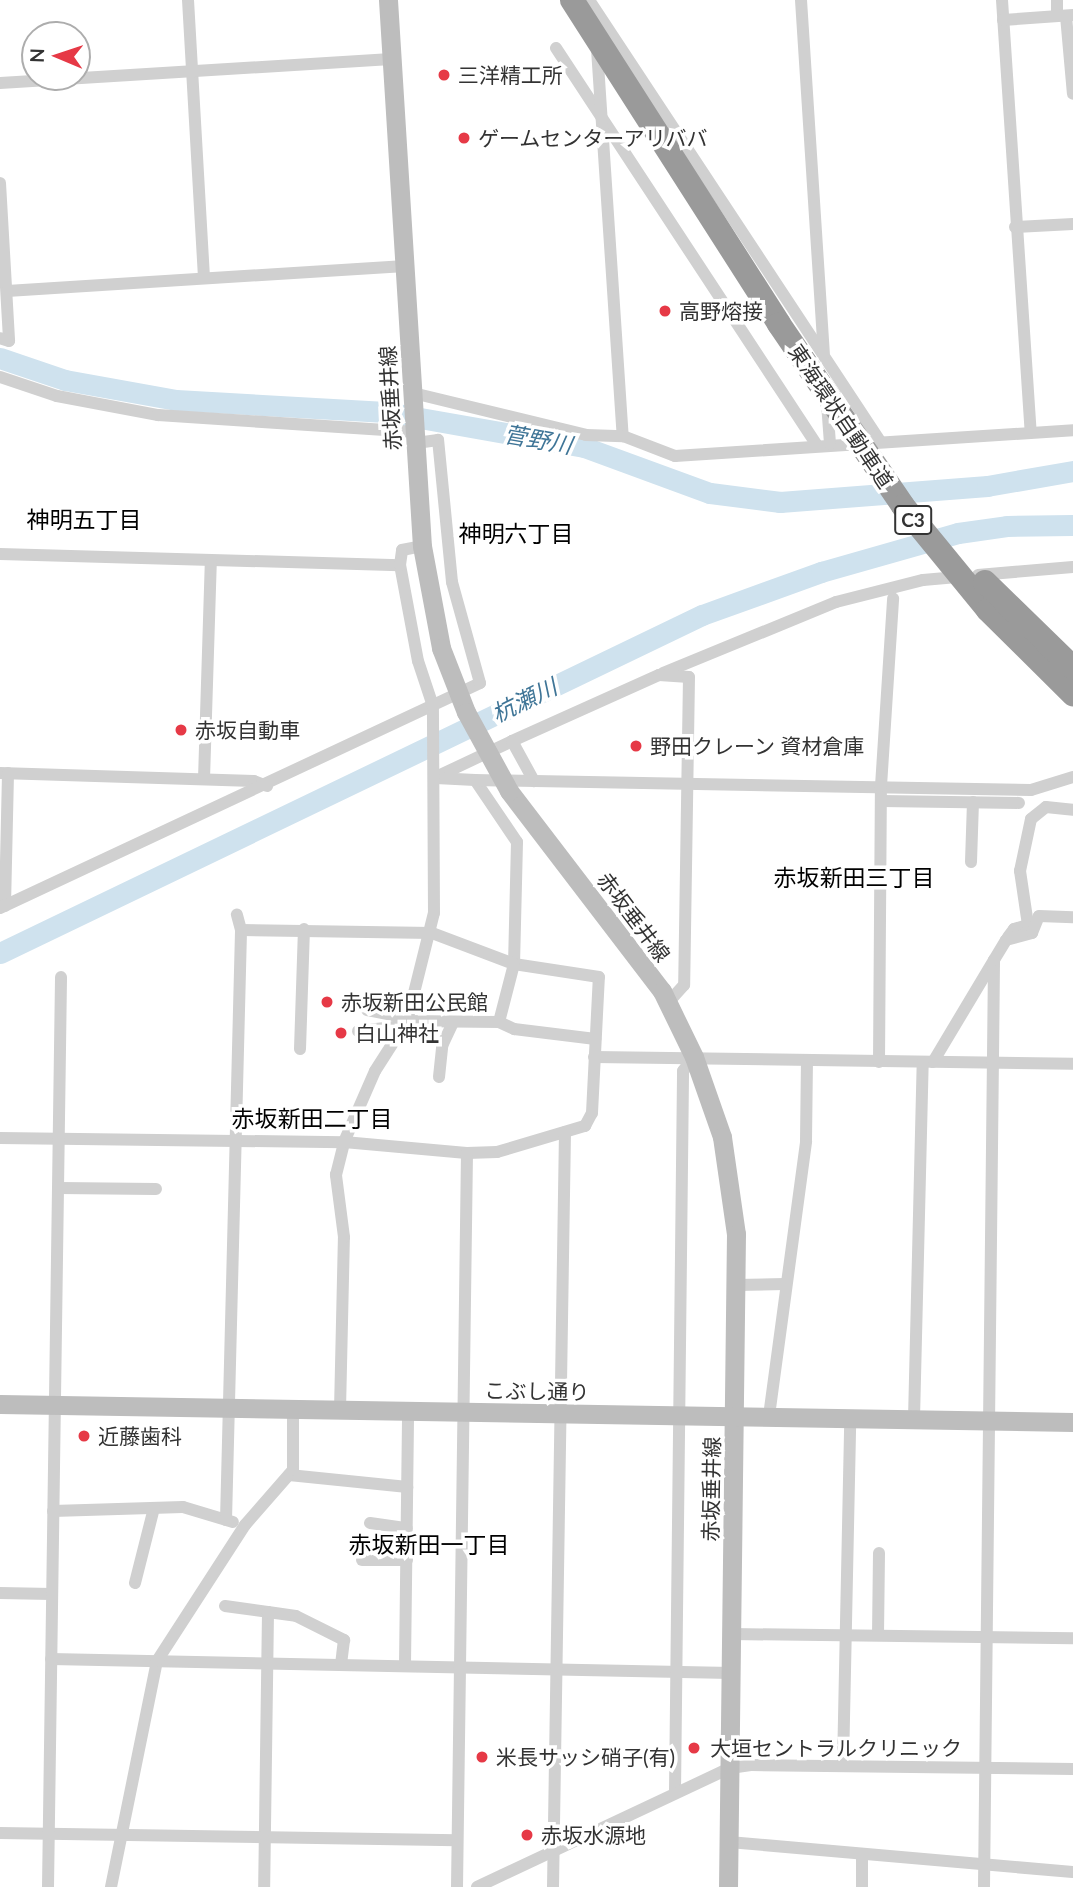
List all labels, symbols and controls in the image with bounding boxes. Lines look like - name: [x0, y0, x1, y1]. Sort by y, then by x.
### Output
- north arrow: [21, 21, 91, 91]
- text: N: [25, 48, 48, 63]
- place label: 三洋精工所: [458, 62, 563, 88]
- marker: 三洋精工所: [436, 67, 452, 83]
- place label: ゲームセンターアリババ: [478, 125, 709, 151]
- marker: ゲームセンターアリババ: [456, 130, 472, 146]
- place label: 高野熔接: [679, 298, 763, 324]
- marker: 高野熔接: [657, 303, 673, 319]
- street label: 東海環状自動車道: [784, 339, 898, 493]
- street label: 赤坂垂井線: [375, 345, 405, 451]
- water label: 菅野川: [502, 419, 574, 459]
- district label: 神明五丁目: [27, 505, 141, 533]
- road number: C3: [894, 505, 932, 536]
- district label: 神明六丁目: [459, 519, 573, 547]
- water label: 杭瀬川: [487, 672, 561, 728]
- place label: 赤坂自動車: [195, 717, 300, 743]
- marker: 赤坂自動車: [173, 722, 189, 738]
- place label: 野田クレーン 資材倉庫: [650, 733, 865, 759]
- marker: 野田クレーン 資材倉庫: [628, 738, 644, 754]
- district label: 赤坂新田三丁目: [774, 863, 934, 891]
- street label: 赤坂垂井線: [592, 867, 676, 967]
- place label: 赤坂新田公民館: [341, 989, 488, 1015]
- marker: 赤坂新田公民館: [319, 994, 335, 1010]
- place label: 白山神社: [355, 1020, 439, 1046]
- marker: 白山神社: [333, 1025, 349, 1041]
- district label: 赤坂新田二丁目: [232, 1104, 392, 1132]
- street label: こぶし通り: [484, 1377, 590, 1405]
- place label: 近藤歯科: [98, 1423, 182, 1449]
- marker: 近藤歯科: [76, 1428, 92, 1444]
- street label: 赤坂垂井線: [697, 1436, 725, 1542]
- district label: 赤坂新田一丁目: [349, 1530, 509, 1558]
- place label: 大垣セントラルクリニック: [710, 1735, 962, 1761]
- marker: 大垣セントラルクリニック: [684, 1738, 704, 1758]
- place label: 米長サッシ硝子(有): [496, 1744, 675, 1770]
- marker: 米長サッシ硝子(有): [474, 1749, 490, 1765]
- place label: 赤坂水源地: [541, 1822, 646, 1848]
- marker: 赤坂水源地: [519, 1827, 535, 1843]

